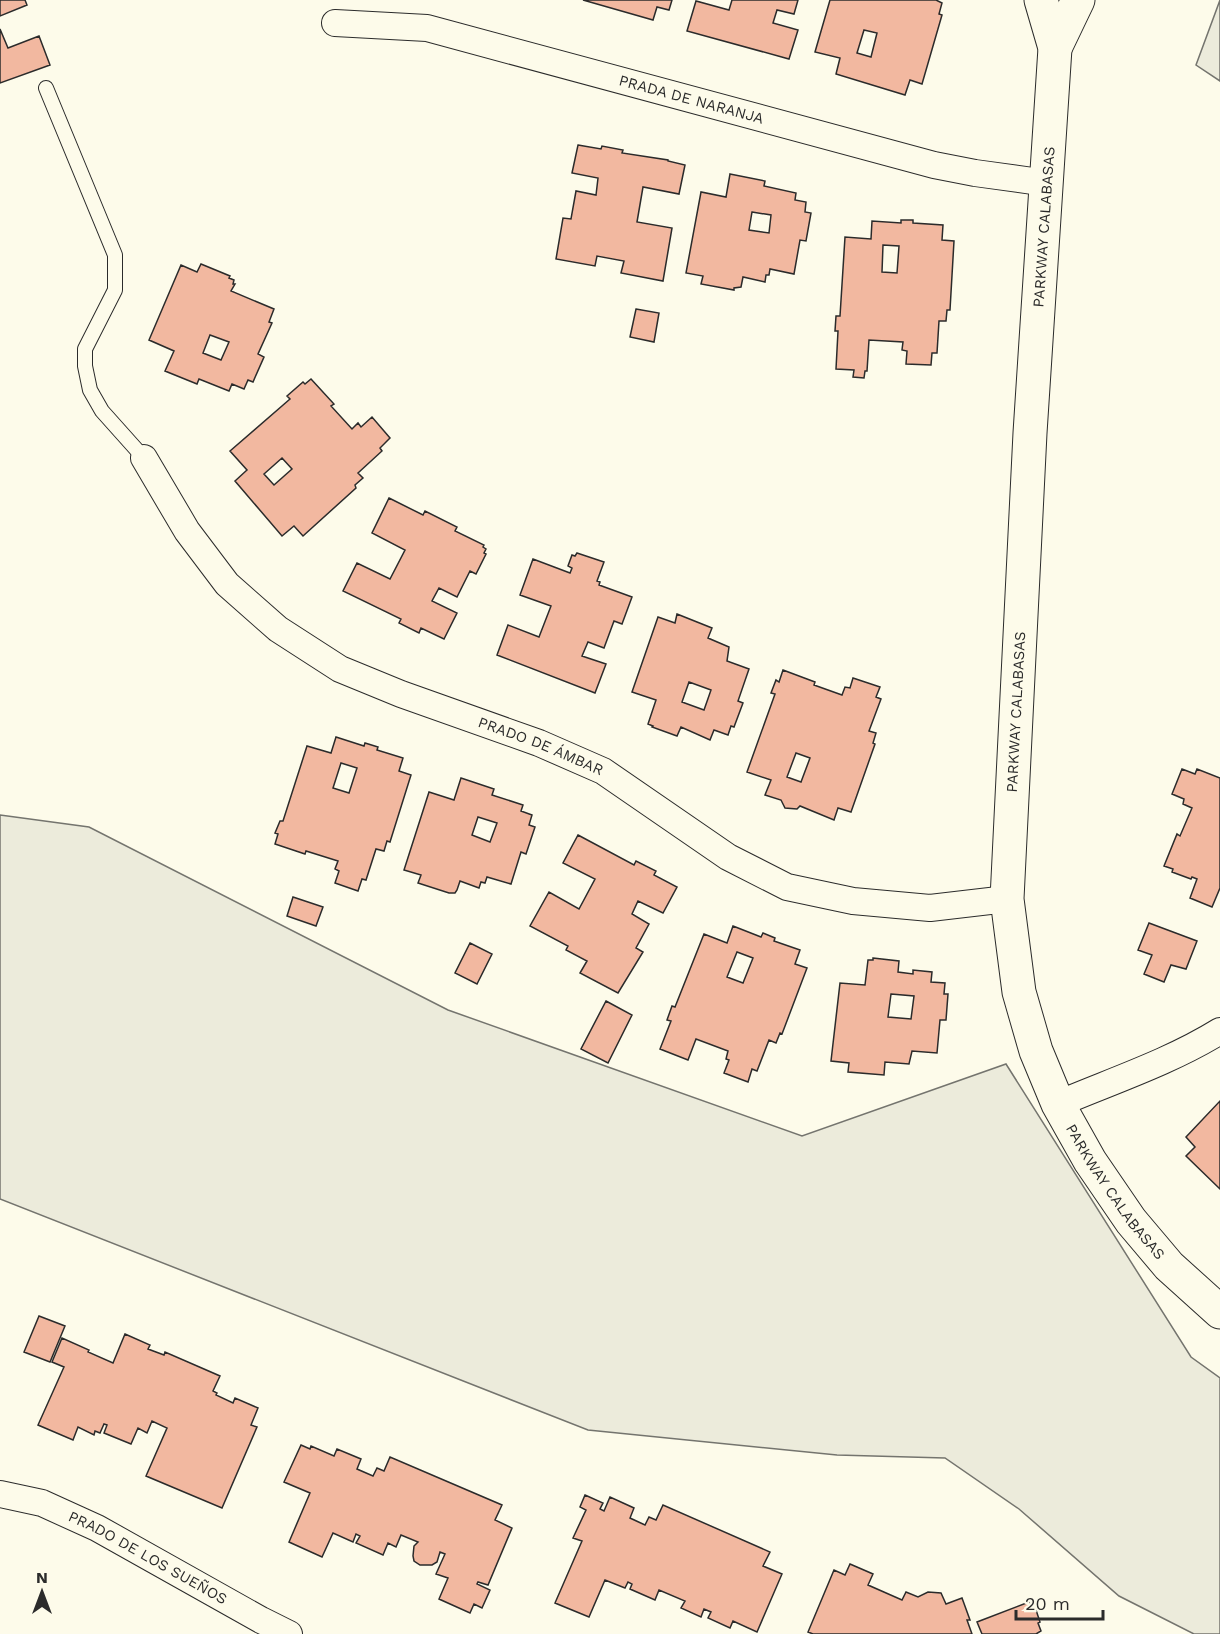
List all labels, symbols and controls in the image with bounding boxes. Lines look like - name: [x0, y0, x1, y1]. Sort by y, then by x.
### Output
- street label: PRADA DE NARANJA: [617, 71, 766, 128]
- street label: PARKWAY CALABASAS: [1029, 146, 1059, 308]
- street label: PARKWAY CALABASAS: [1003, 631, 1029, 793]
- street label: PRADO DE ÁMBAR: [476, 713, 606, 779]
- street label: PARKWAY CALABASAS: [1062, 1121, 1169, 1263]
- street label: PRADO DE LOS SUEÑOS: [66, 1507, 230, 1608]
- north arrow: [12, 1562, 72, 1622]
- text: N: [36, 1568, 48, 1587]
- scale bar: [1016, 1583, 1103, 1621]
- text: 20 m: [1025, 1593, 1070, 1614]

